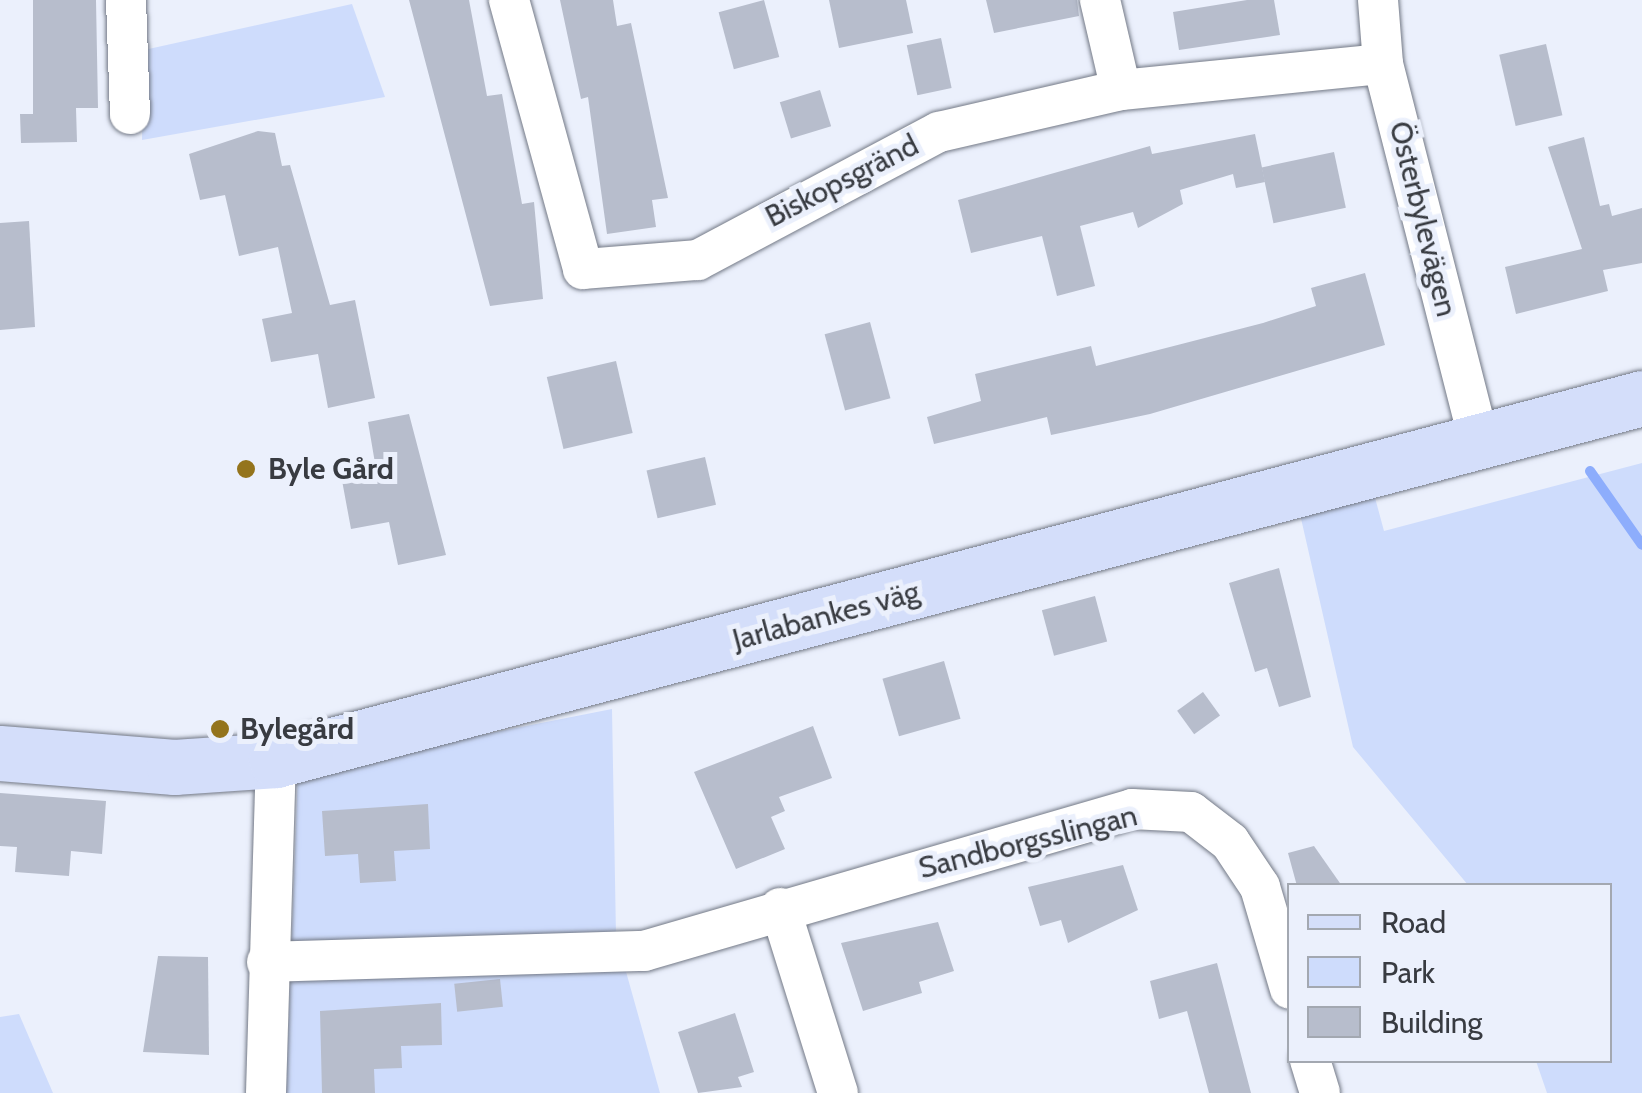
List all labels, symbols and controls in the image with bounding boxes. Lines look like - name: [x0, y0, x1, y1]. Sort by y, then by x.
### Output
- street label: Österbylevägen: [1381, 118, 1465, 320]
- street label: Biskopsgränd: [759, 127, 925, 235]
- place label: Byle Gård: [268, 451, 394, 487]
- marker: Byle Gård: [233, 456, 259, 482]
- street label: Jarlabankes väg: [729, 574, 923, 658]
- place label: Bylegård: [240, 711, 354, 747]
- marker: Bylegård: [209, 718, 231, 740]
- street label: Sandborgsslingan: [915, 797, 1141, 887]
- legend: [1287, 883, 1612, 1063]
- text: Road: [1381, 904, 1446, 941]
- text: Park: [1381, 954, 1435, 991]
- text: Building: [1381, 1004, 1483, 1041]

